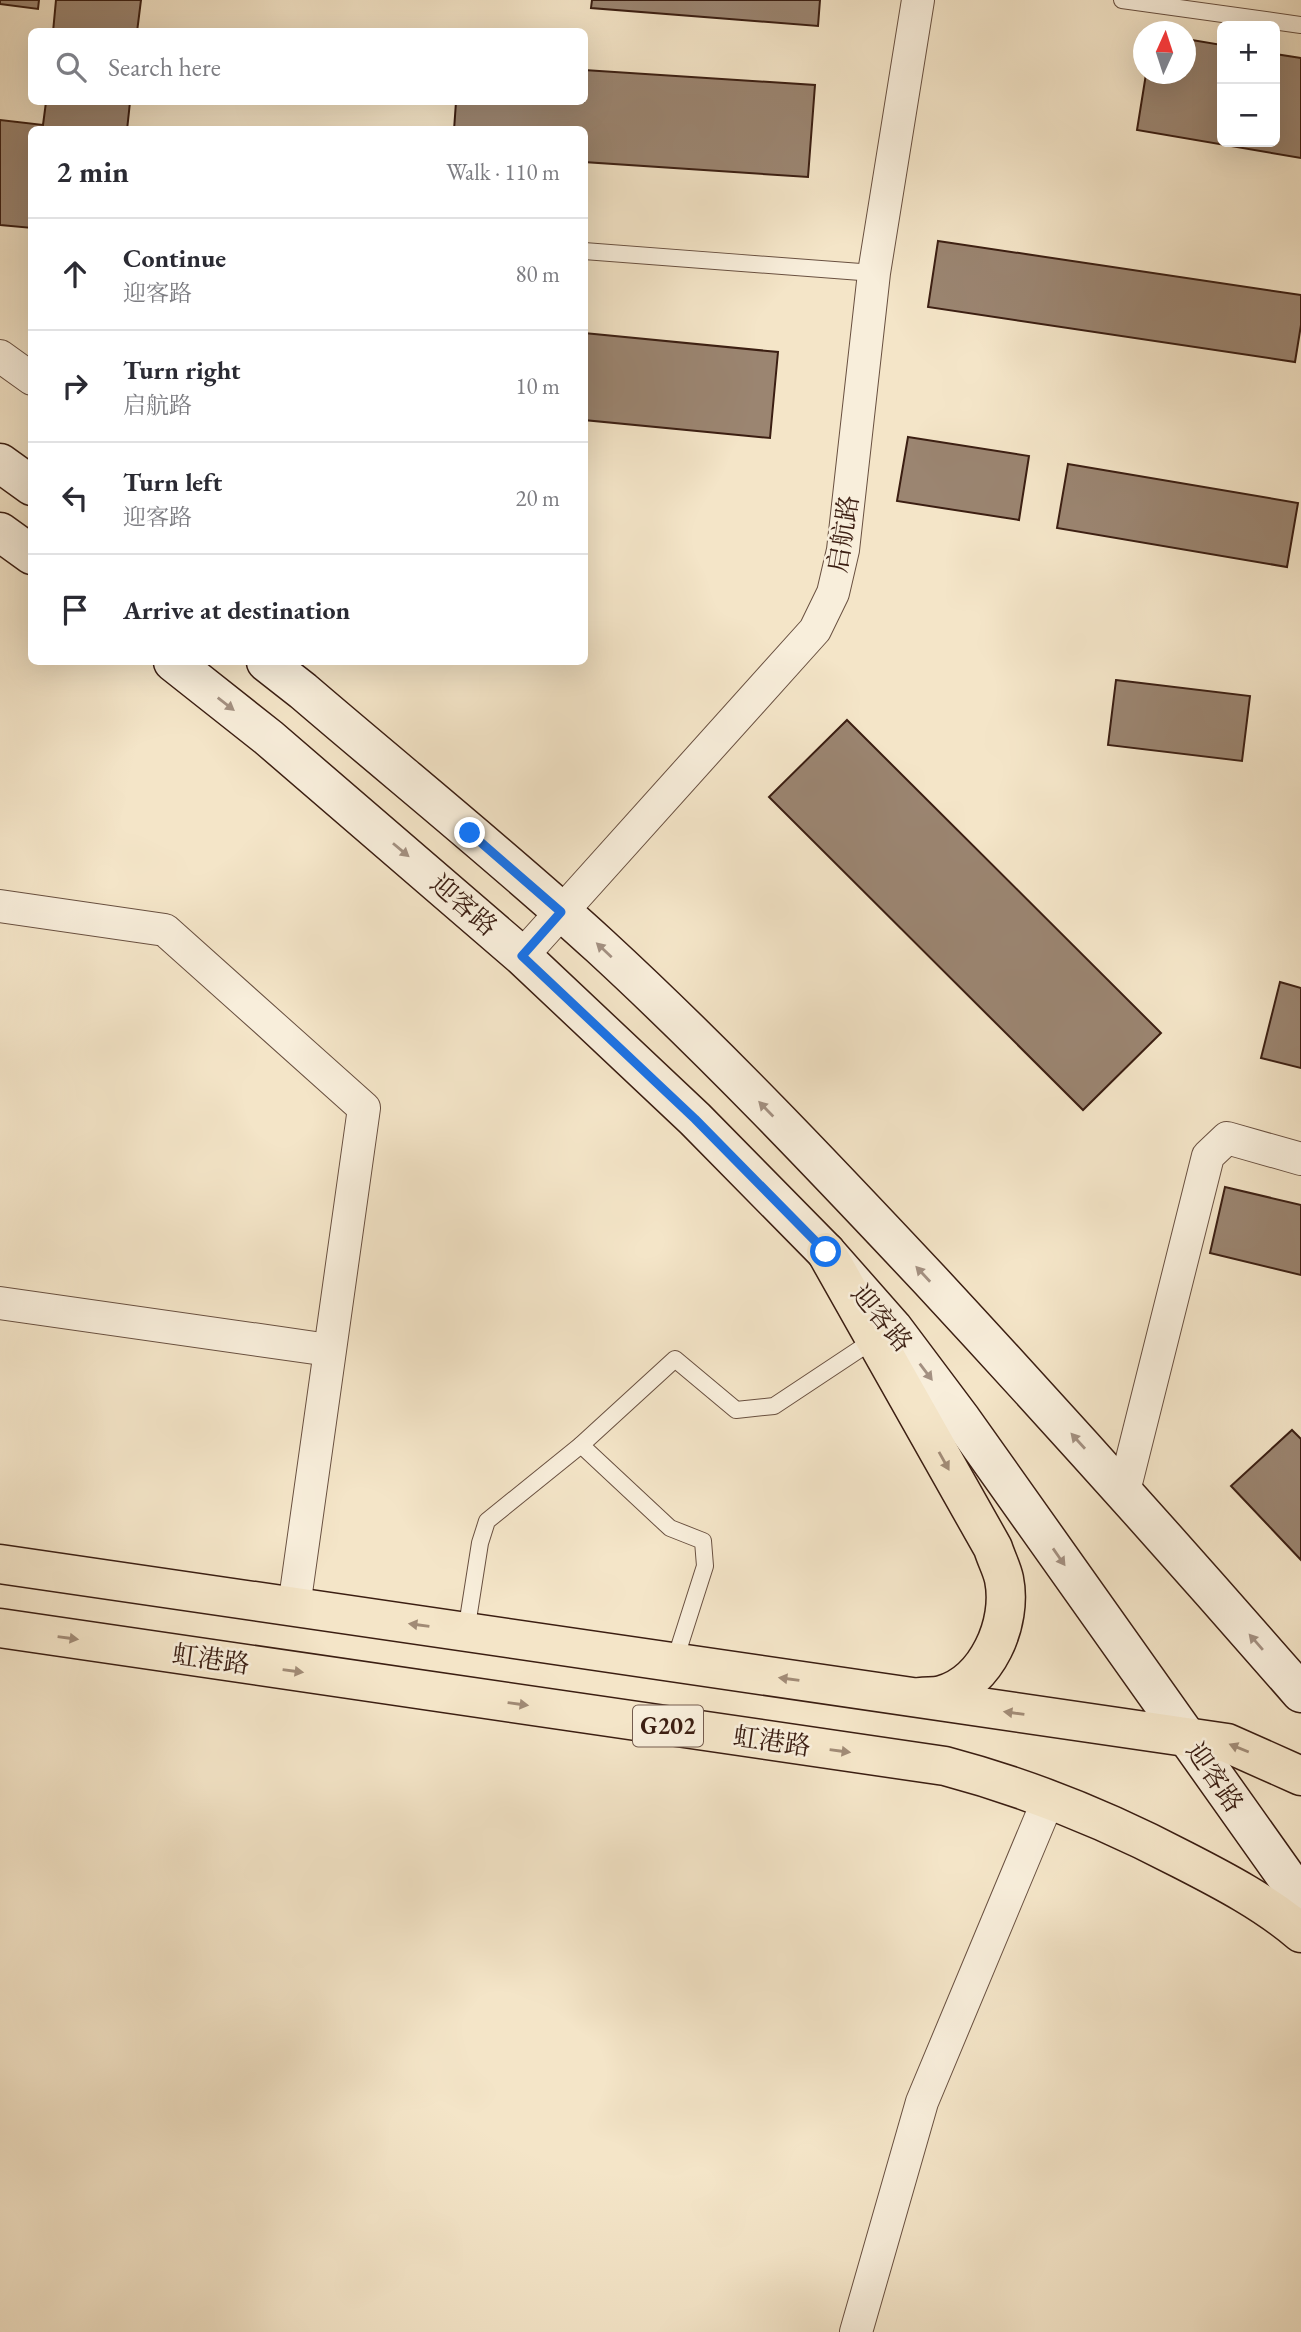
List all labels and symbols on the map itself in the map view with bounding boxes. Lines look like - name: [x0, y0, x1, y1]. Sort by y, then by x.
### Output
- north arrow: [1133, 21, 1196, 84]
- street label: 启航路: [820, 493, 866, 575]
- one-way arrow: [217, 696, 235, 711]
- route end: [454, 817, 485, 848]
- one-way arrow: [392, 842, 410, 857]
- street label: 迎客路: [423, 867, 505, 943]
- one-way arrow: [595, 942, 613, 958]
- one-way arrow: [759, 1101, 775, 1118]
- route start: [810, 1236, 841, 1267]
- one-way arrow: [916, 1266, 932, 1283]
- street label: 迎客路: [844, 1277, 920, 1359]
- one-way arrow: [919, 1363, 933, 1381]
- one-way arrow: [1070, 1433, 1086, 1450]
- one-way arrow: [938, 1451, 950, 1471]
- one-way arrow: [1052, 1547, 1065, 1566]
- one-way arrow: [408, 1620, 430, 1631]
- one-way arrow: [57, 1633, 79, 1644]
- one-way arrow: [1249, 1633, 1264, 1650]
- street label: 虹港路: [170, 1637, 252, 1681]
- one-way arrow: [282, 1666, 304, 1677]
- one-way arrow: [778, 1674, 800, 1685]
- one-way arrow: [507, 1699, 529, 1710]
- road number: G202: [633, 1706, 703, 1746]
- one-way arrow: [1003, 1707, 1025, 1718]
- street label: 虹港路: [731, 1719, 813, 1763]
- street label: 迎客路: [1179, 1735, 1251, 1819]
- one-way arrow: [1228, 1743, 1249, 1754]
- one-way arrow: [829, 1746, 851, 1757]

